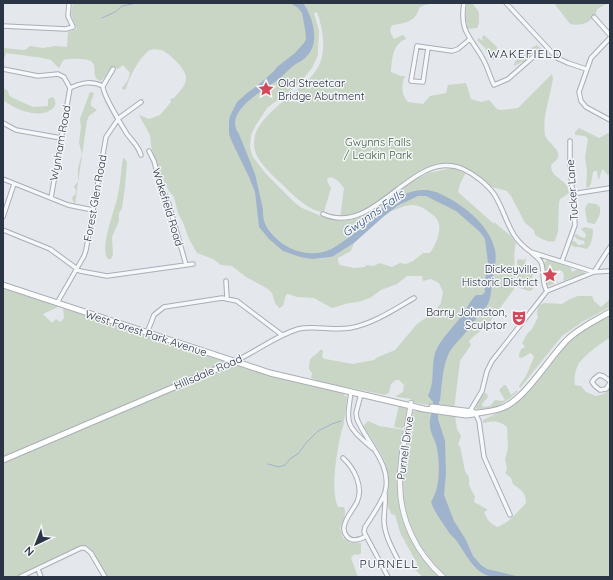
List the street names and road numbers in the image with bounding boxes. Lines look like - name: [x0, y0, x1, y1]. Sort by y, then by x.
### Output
- street label: Wynham Road: [46, 104, 74, 182]
- street label: Forest Glen Road: [80, 154, 110, 242]
- street label: Tucker Lane: [563, 159, 581, 221]
- street label: Wakefield Road: [149, 166, 187, 248]
- street label: West Forest Park Avenue: [83, 307, 209, 359]
- street label: Hillsdale Road: [172, 351, 244, 393]
- street label: Purnell Drive: [394, 415, 416, 481]

